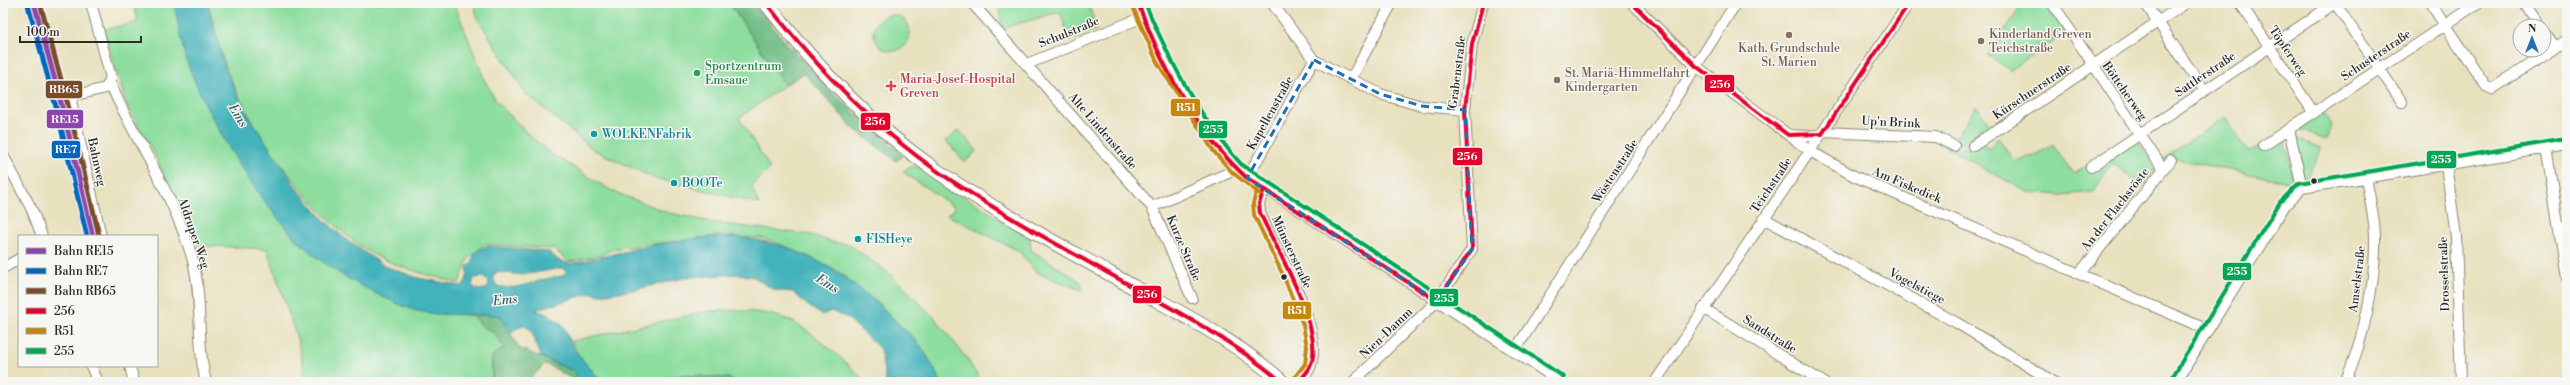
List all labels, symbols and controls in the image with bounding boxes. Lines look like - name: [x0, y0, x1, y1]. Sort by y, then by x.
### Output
- street label: Schulstraße: [1037, 14, 1102, 51]
- scale bar: [20, 18, 141, 44]
- north arrow: [2512, 18, 2552, 58]
- text: N: [2528, 22, 2537, 36]
- street label: Töpferweg: [2265, 23, 2310, 80]
- text: 100 m: [26, 25, 60, 40]
- street label: Schusterstraße: [2338, 26, 2414, 84]
- place label: Kinderland Greven Teichstraße: [1989, 27, 2092, 56]
- marker: Kath. Grundschule St. Marien: [1784, 30, 1794, 40]
- street label: Grabenstraße: [1446, 35, 1469, 110]
- marker: Kinderland Greven Teichstraße: [1976, 36, 1986, 46]
- place label: Kath. Grundschule St. Marien: [1738, 41, 1840, 70]
- street label: Sattlerstraße: [2172, 49, 2238, 100]
- street label: Böttcherweg: [2098, 58, 2151, 124]
- place label: Sportzentrum Emsaue: [705, 59, 782, 88]
- street label: Kürschnerstraße: [1990, 60, 2074, 123]
- place label: St. Mariä-Himmelfahrt Kindergarten: [1565, 66, 1690, 95]
- marker: Sportzentrum Emsaue: [692, 68, 702, 78]
- place label: Maria-Josef-Hospital Greven: [900, 72, 1016, 101]
- street label: Kapellenstraße: [1244, 74, 1297, 153]
- line badge: 256: [1704, 74, 1735, 93]
- marker: St. Mariä-Himmelfahrt Kindergarten: [1552, 75, 1562, 85]
- text: 256: [1710, 78, 1730, 92]
- line badge: RB65: [45, 80, 83, 99]
- marker: Maria-Josef-Hospital Greven: [885, 80, 897, 92]
- text: RB65: [49, 83, 79, 97]
- street label: Alte Lindenstraße: [1064, 89, 1140, 173]
- line badge: R51: [1170, 98, 1201, 117]
- water label: Ems: [225, 100, 251, 130]
- text: R51: [1176, 101, 1197, 115]
- line badge: RE15: [46, 109, 84, 129]
- line badge: 256: [860, 112, 891, 131]
- text: RE15: [51, 113, 79, 127]
- street label: Up'n Brink: [1861, 113, 1922, 132]
- text: 256: [865, 115, 885, 129]
- line badge: 255: [1198, 120, 1228, 139]
- text: 255: [1203, 123, 1223, 137]
- place label: WOLKENFabrik: [601, 127, 692, 142]
- marker: WOLKENFabrik: [589, 129, 599, 139]
- street label: Bahnweg: [84, 135, 109, 189]
- street label: Wöstenstraße: [1589, 137, 1642, 207]
- line badge: RE7: [51, 140, 81, 159]
- text: RE7: [55, 143, 78, 157]
- line badge: 256: [1452, 147, 1483, 166]
- text: 256: [1457, 150, 1477, 164]
- line badge: 255: [2426, 150, 2457, 169]
- text: 255: [2431, 153, 2451, 167]
- street label: Teichstraße: [1747, 155, 1796, 216]
- street label: Am Fiskediek: [1869, 164, 1944, 207]
- street label: An der Flachsröste: [2078, 165, 2153, 255]
- place label: BOOTe: [681, 176, 722, 191]
- unlabelled marker: [2309, 176, 2319, 186]
- marker: BOOTe: [669, 178, 679, 188]
- street label: Aldruper Weg: [174, 195, 213, 271]
- street label: Kurze Straße: [1163, 213, 1204, 284]
- street label: Münsterstraße: [1268, 213, 1315, 291]
- place label: FISHeye: [866, 232, 913, 247]
- marker: FISHeye: [853, 234, 863, 244]
- legend: [18, 235, 158, 367]
- street label: Drosselstraße: [2436, 236, 2453, 312]
- text: Bahn RE15: [53, 244, 114, 259]
- street label: Amselstraße: [2346, 245, 2369, 314]
- line badge: 255: [2222, 262, 2252, 281]
- text: Bahn RE7: [53, 264, 108, 279]
- street label: Vogelstiege: [1885, 265, 1948, 308]
- text: 255: [2227, 265, 2247, 279]
- water label: Ems: [812, 270, 842, 297]
- unlabelled marker: [1279, 272, 1289, 282]
- text: Bahn RB65: [53, 284, 116, 299]
- line badge: 256: [1132, 285, 1162, 304]
- text: 256: [1137, 288, 1157, 302]
- line badge: 255: [1429, 288, 1459, 307]
- water label: Ems: [491, 291, 518, 309]
- text: 255: [1434, 292, 1454, 306]
- line badge: R51: [1282, 301, 1312, 320]
- text: 256: [54, 304, 75, 319]
- text: R51: [1287, 304, 1308, 318]
- street label: Nien-Damm: [1357, 304, 1416, 362]
- street label: Sandstraße: [1740, 312, 1799, 357]
- text: R51: [54, 324, 75, 339]
- text: 255: [54, 344, 74, 359]

